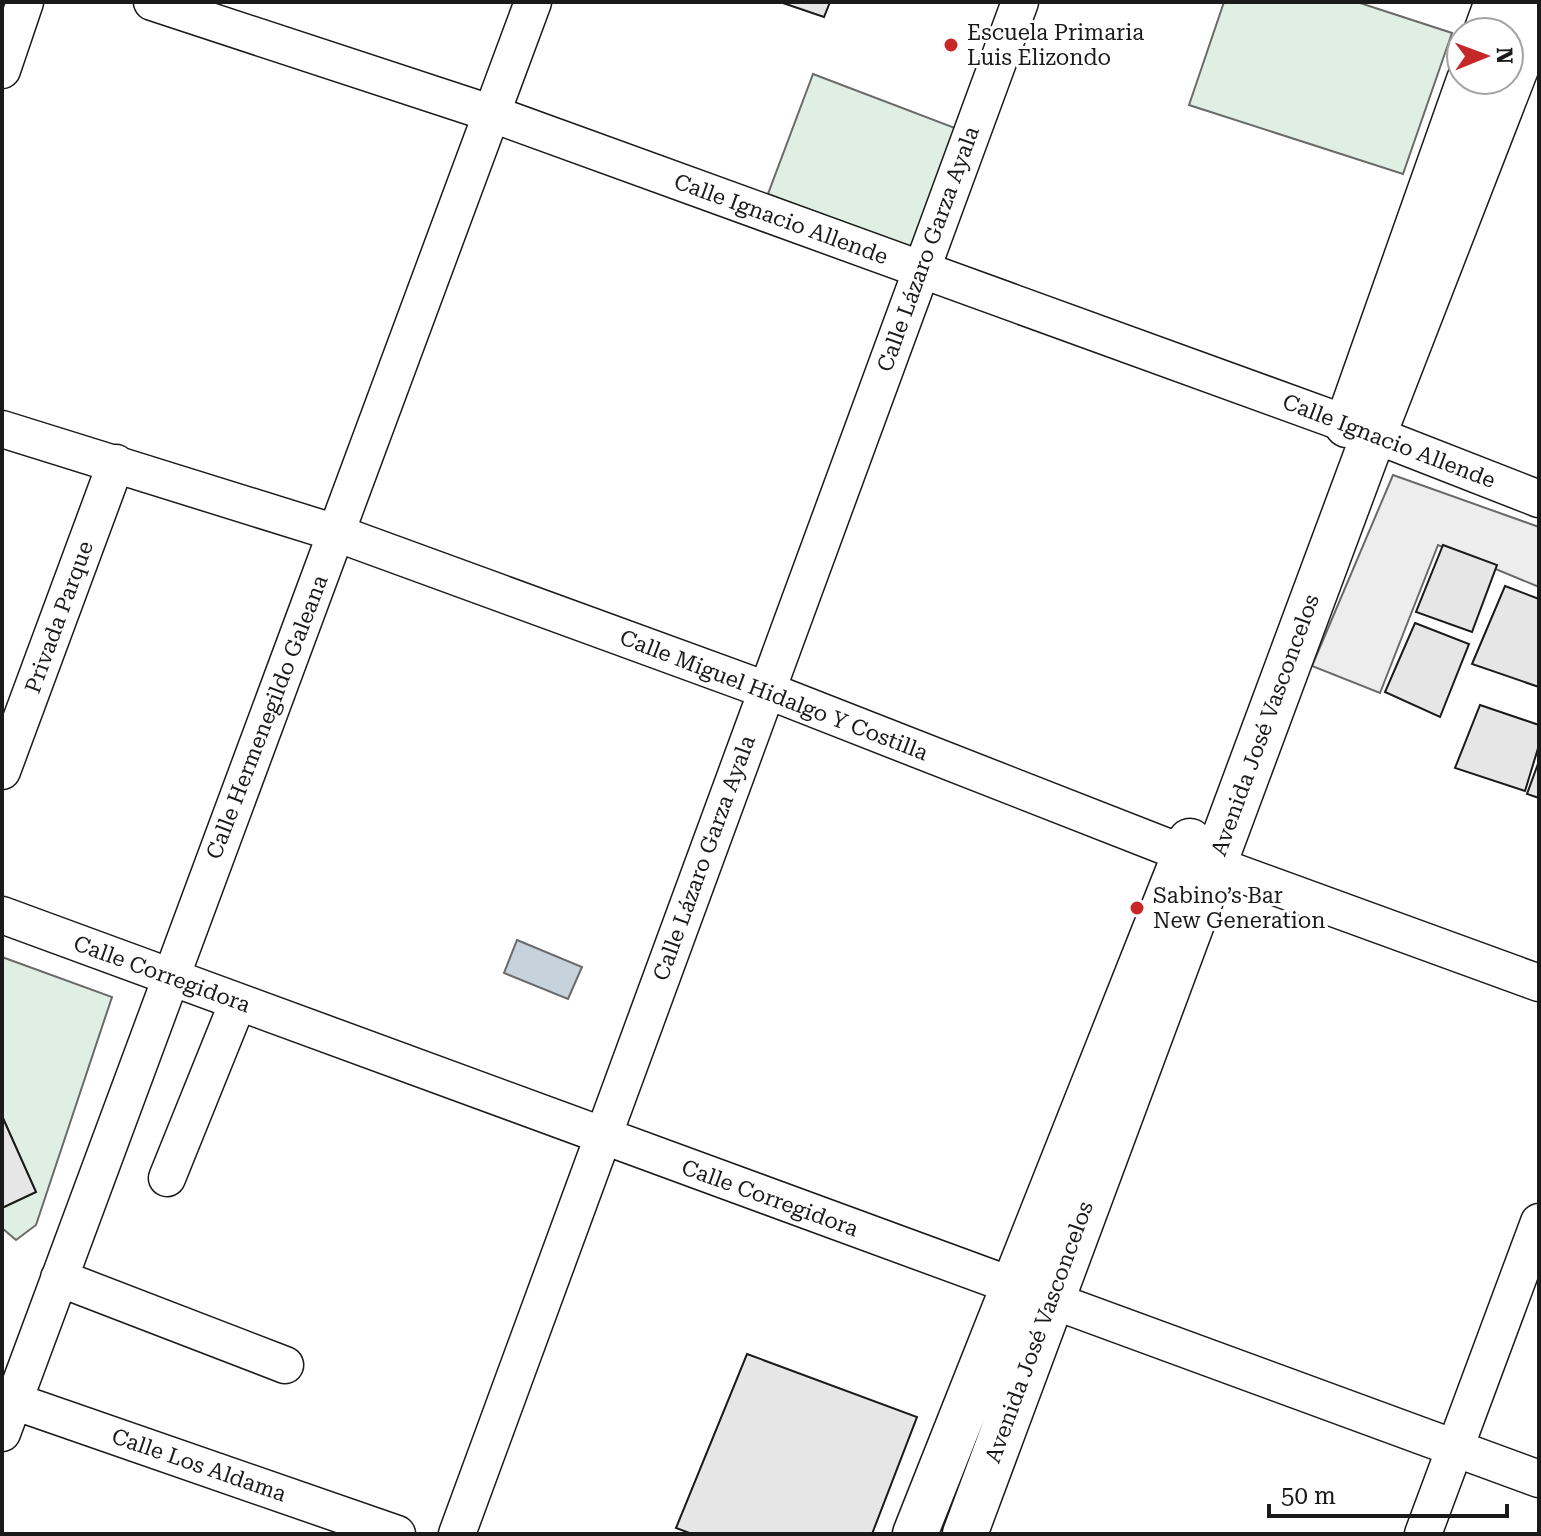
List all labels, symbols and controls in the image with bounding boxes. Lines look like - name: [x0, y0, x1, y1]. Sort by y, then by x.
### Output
- north arrow: [1445, 16, 1525, 96]
- place label: Escuela Primaria Luis Elizondo: [967, 20, 1144, 70]
- marker: Escuela Primaria Luis Elizondo: [942, 36, 960, 54]
- text: N: [1492, 47, 1517, 64]
- street label: Calle Lázaro Garza Ayala: [872, 123, 984, 375]
- street label: Calle Ignacio Allende: [671, 169, 891, 269]
- street label: Calle Ignacio Allende: [1279, 389, 1499, 493]
- street label: Privada Parque: [20, 538, 98, 696]
- street label: Calle Hermenegildo Galeana: [201, 571, 333, 863]
- street label: Avenida José Vasconcelos: [1206, 591, 1324, 859]
- street label: Calle Miguel Hidalgo Y Costilla: [617, 625, 932, 765]
- street label: Calle Lázaro Garza Ayala: [648, 732, 760, 984]
- place label: Sabino’s Bar New Generation: [1153, 883, 1325, 933]
- marker: Sabino’s Bar New Generation: [1128, 899, 1146, 917]
- street label: Calle Corregidora: [70, 930, 254, 1018]
- street label: Calle Corregidora: [678, 1154, 862, 1242]
- street label: Avenida José Vasconcelos: [980, 1198, 1098, 1466]
- street label: Calle Los Aldama: [109, 1423, 290, 1507]
- scale bar: [1269, 1468, 1507, 1518]
- text: 50 m: [1281, 1482, 1336, 1510]

